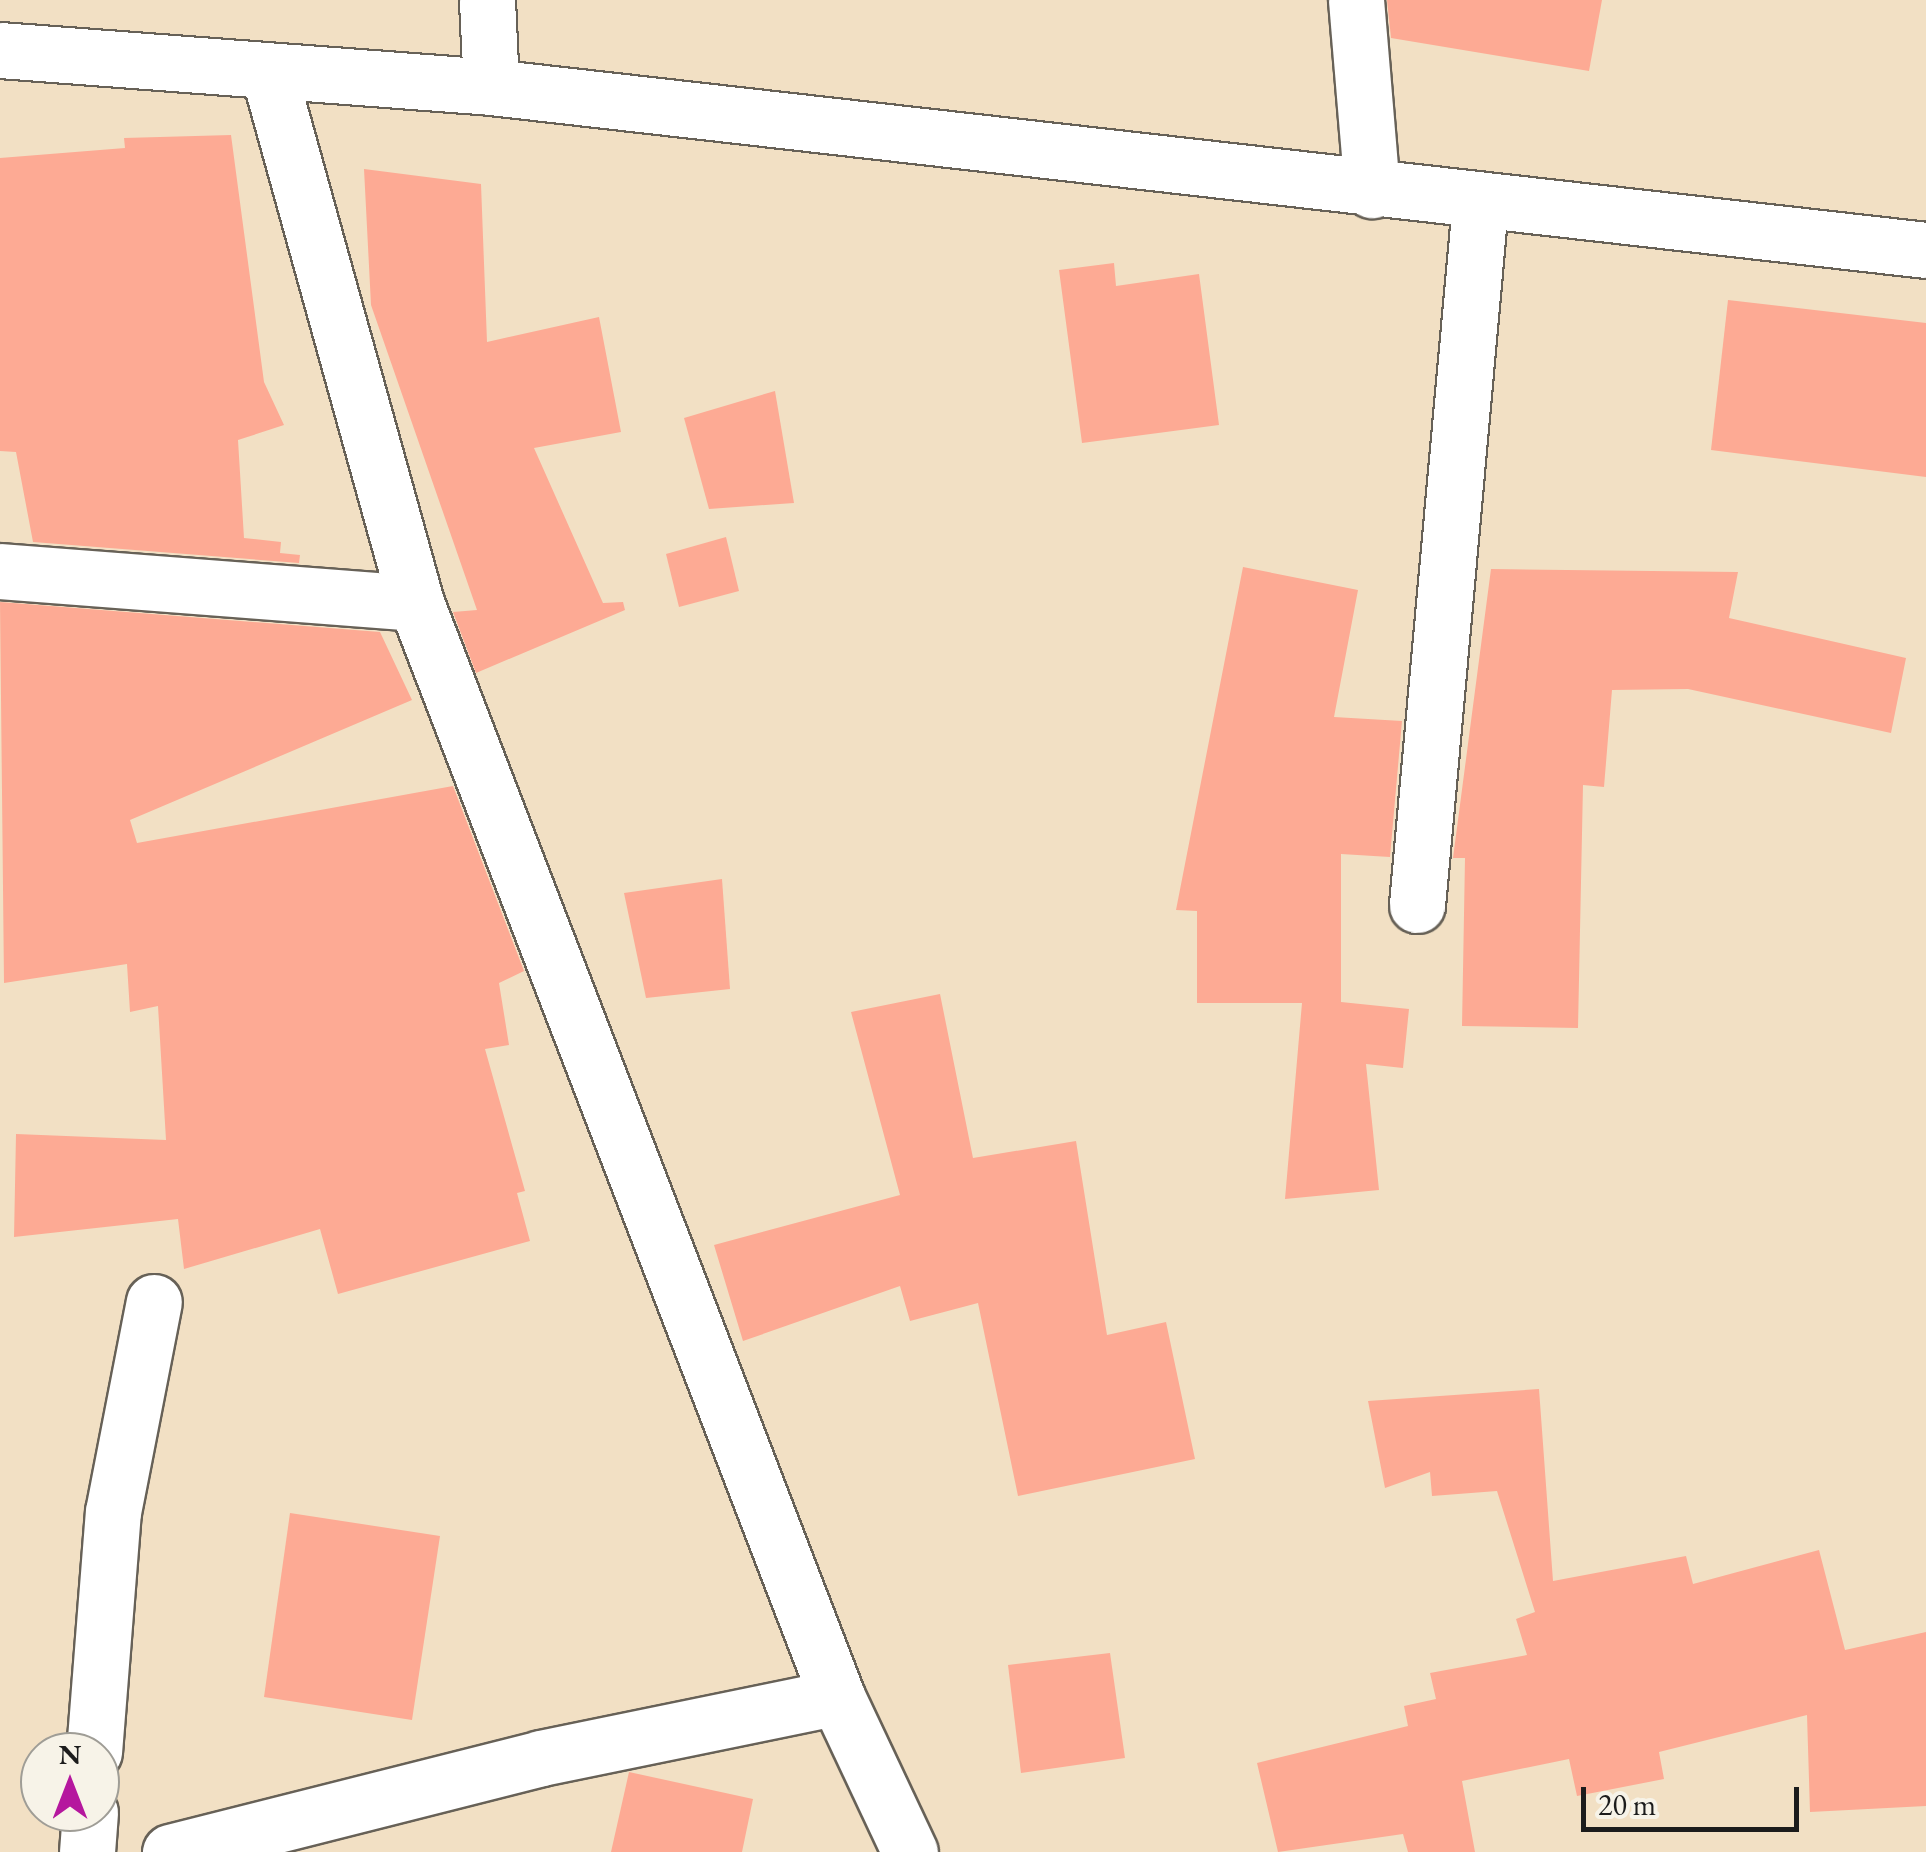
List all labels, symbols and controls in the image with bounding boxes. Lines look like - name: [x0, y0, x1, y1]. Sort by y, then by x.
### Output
- north arrow: [20, 1732, 120, 1832]
- text: N: [59, 1736, 81, 1772]
- scale bar: [1586, 1767, 1804, 1829]
- text: 20 m: [1598, 1785, 1656, 1824]

